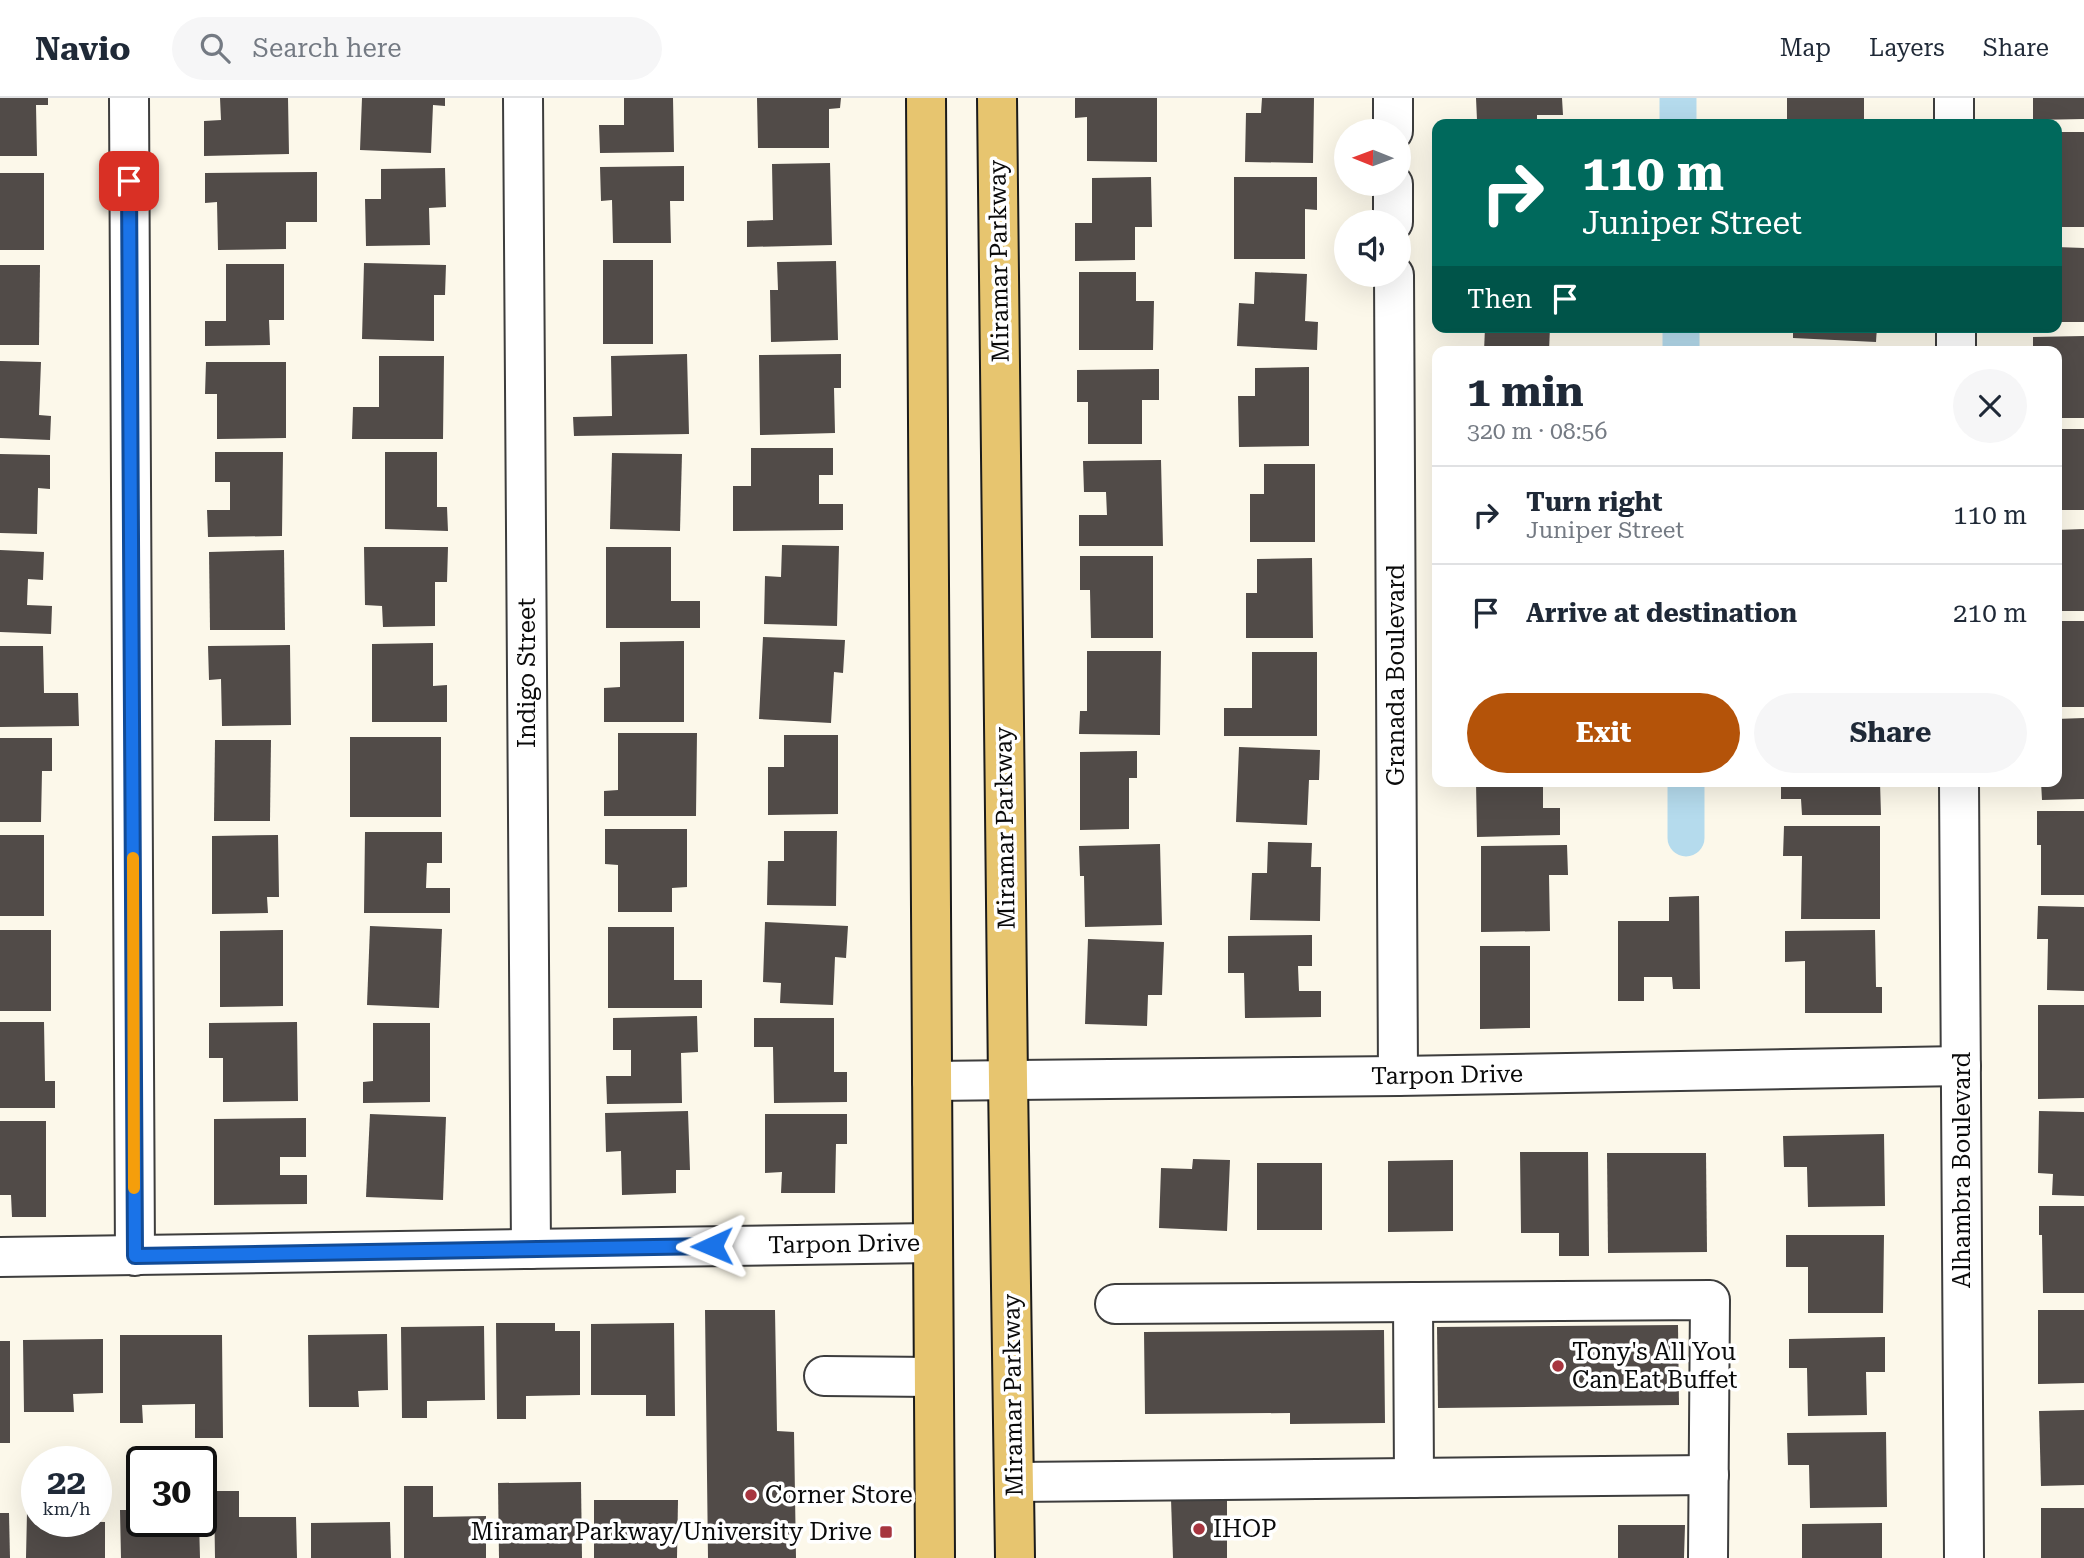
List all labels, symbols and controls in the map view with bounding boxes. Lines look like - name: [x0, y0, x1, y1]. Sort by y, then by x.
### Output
- search box: [172, 17, 662, 80]
- text: Navio: [35, 29, 130, 68]
- icon: search: [196, 29, 234, 67]
- text: Search here: [252, 33, 401, 63]
- text: Map: [1780, 34, 1831, 62]
- text: Layers: [1869, 34, 1945, 62]
- text: Share: [1983, 34, 2049, 62]
- north arrow: [1334, 119, 1410, 196]
- map controls: [1334, 119, 1411, 287]
- text: 110 m: [1582, 145, 1724, 202]
- icon: right: [1467, 147, 1558, 238]
- pin: [99, 151, 159, 211]
- street label: Miramar Parkway: [983, 159, 1015, 363]
- icon: arrive: [110, 162, 148, 200]
- text: Juniper Street: [1582, 204, 1802, 242]
- button: sound: [1334, 210, 1411, 287]
- icon: arrive: [1546, 280, 1584, 318]
- text: Then: [1467, 284, 1532, 314]
- text: 1 min: [1467, 367, 1584, 416]
- button: close: [1953, 369, 2027, 443]
- text: 320 m · 08:56: [1467, 418, 1607, 445]
- text: Turn right: [1526, 487, 1662, 517]
- icon: right: [1467, 496, 1505, 534]
- text: 110 m: [1953, 500, 2027, 530]
- text: Juniper Street: [1526, 517, 1684, 544]
- street label: Granada Boulevard: [1382, 564, 1410, 786]
- icon: arrive: [1467, 594, 1505, 632]
- street label: Indigo Street: [513, 598, 541, 748]
- text: Arrive at destination: [1526, 598, 1797, 628]
- text: 210 m: [1953, 598, 2027, 628]
- button: Exit: [1467, 693, 1740, 773]
- button: Share: [1754, 693, 2027, 773]
- street label: Miramar Parkway: [989, 726, 1021, 930]
- street label: Alhambra Boulevard: [1948, 1052, 1976, 1288]
- street label: Tarpon Drive: [1371, 1060, 1523, 1090]
- position arrow: [675, 1209, 749, 1283]
- street label: Tarpon Drive: [768, 1229, 920, 1259]
- street label: Miramar Parkway: [997, 1293, 1029, 1497]
- place label: Tony's All You Can Eat Buffet: [1572, 1338, 1737, 1394]
- marker: Tony's All You Can Eat Buffet: [1550, 1358, 1566, 1374]
- speed limit sign: 30: [126, 1446, 217, 1537]
- text: 22: [47, 1462, 86, 1503]
- place label: Corner Store: [765, 1481, 913, 1509]
- marker: Corner Store: [743, 1487, 759, 1503]
- text: km/h: [42, 1498, 91, 1519]
- place label: IHOP: [1213, 1515, 1277, 1543]
- place label: Miramar Parkway/University Drive: [471, 1518, 872, 1546]
- marker: IHOP: [1191, 1521, 1207, 1537]
- marker: Miramar Parkway/University Drive: [878, 1524, 894, 1540]

